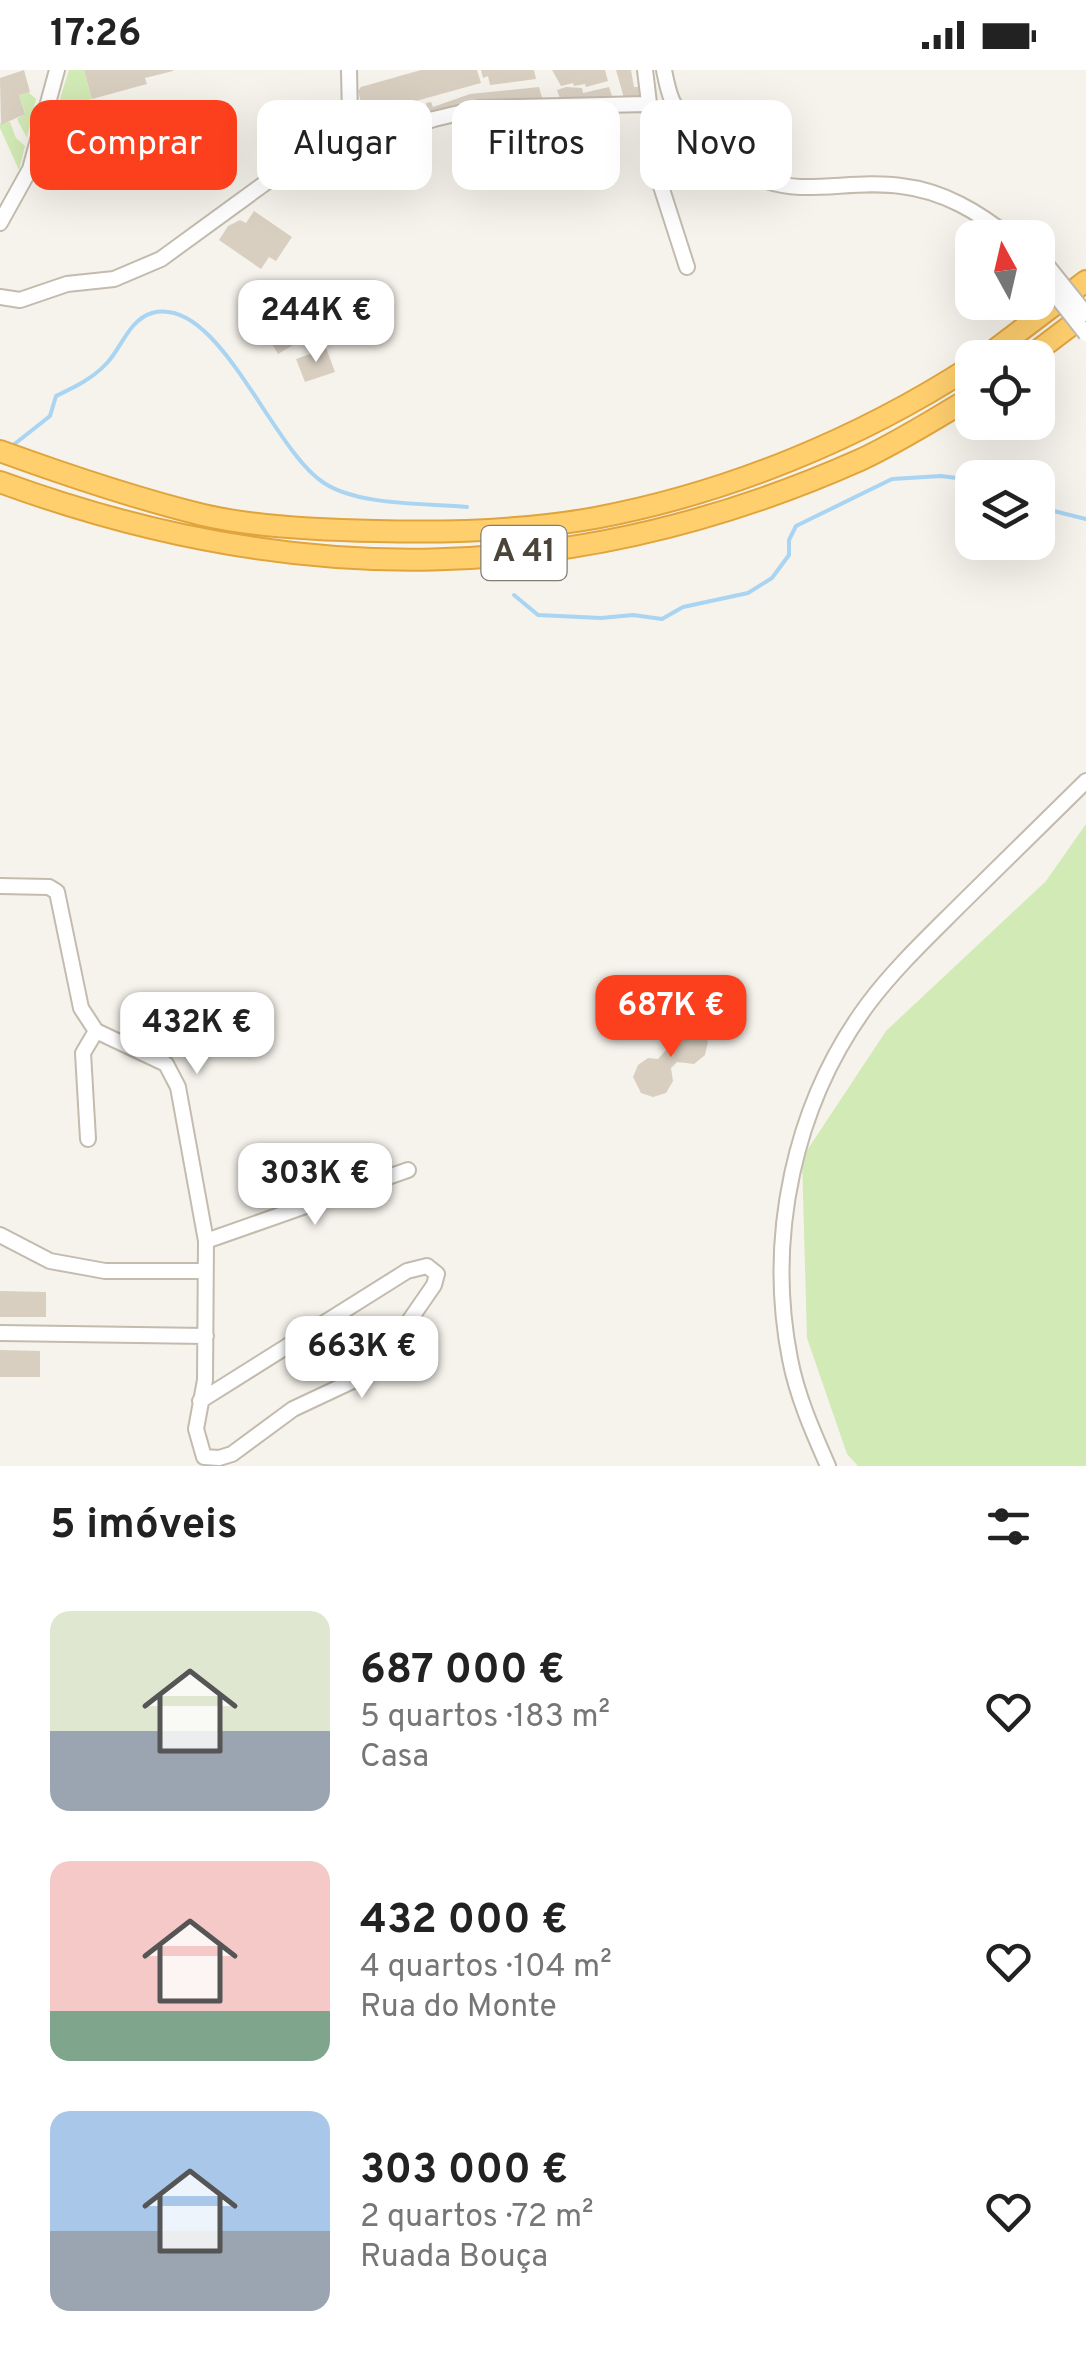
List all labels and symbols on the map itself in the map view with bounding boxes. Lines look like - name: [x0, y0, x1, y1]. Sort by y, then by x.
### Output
- north arrow: [955, 220, 1055, 320]
- pin: 244K €: [235, 280, 397, 365]
- road number: A 41: [482, 526, 566, 580]
- pin: 687K €: [590, 975, 752, 1060]
- pin: 432K €: [116, 992, 278, 1077]
- pin: 303K €: [234, 1143, 396, 1228]
- pin: 663K €: [281, 1316, 443, 1401]

